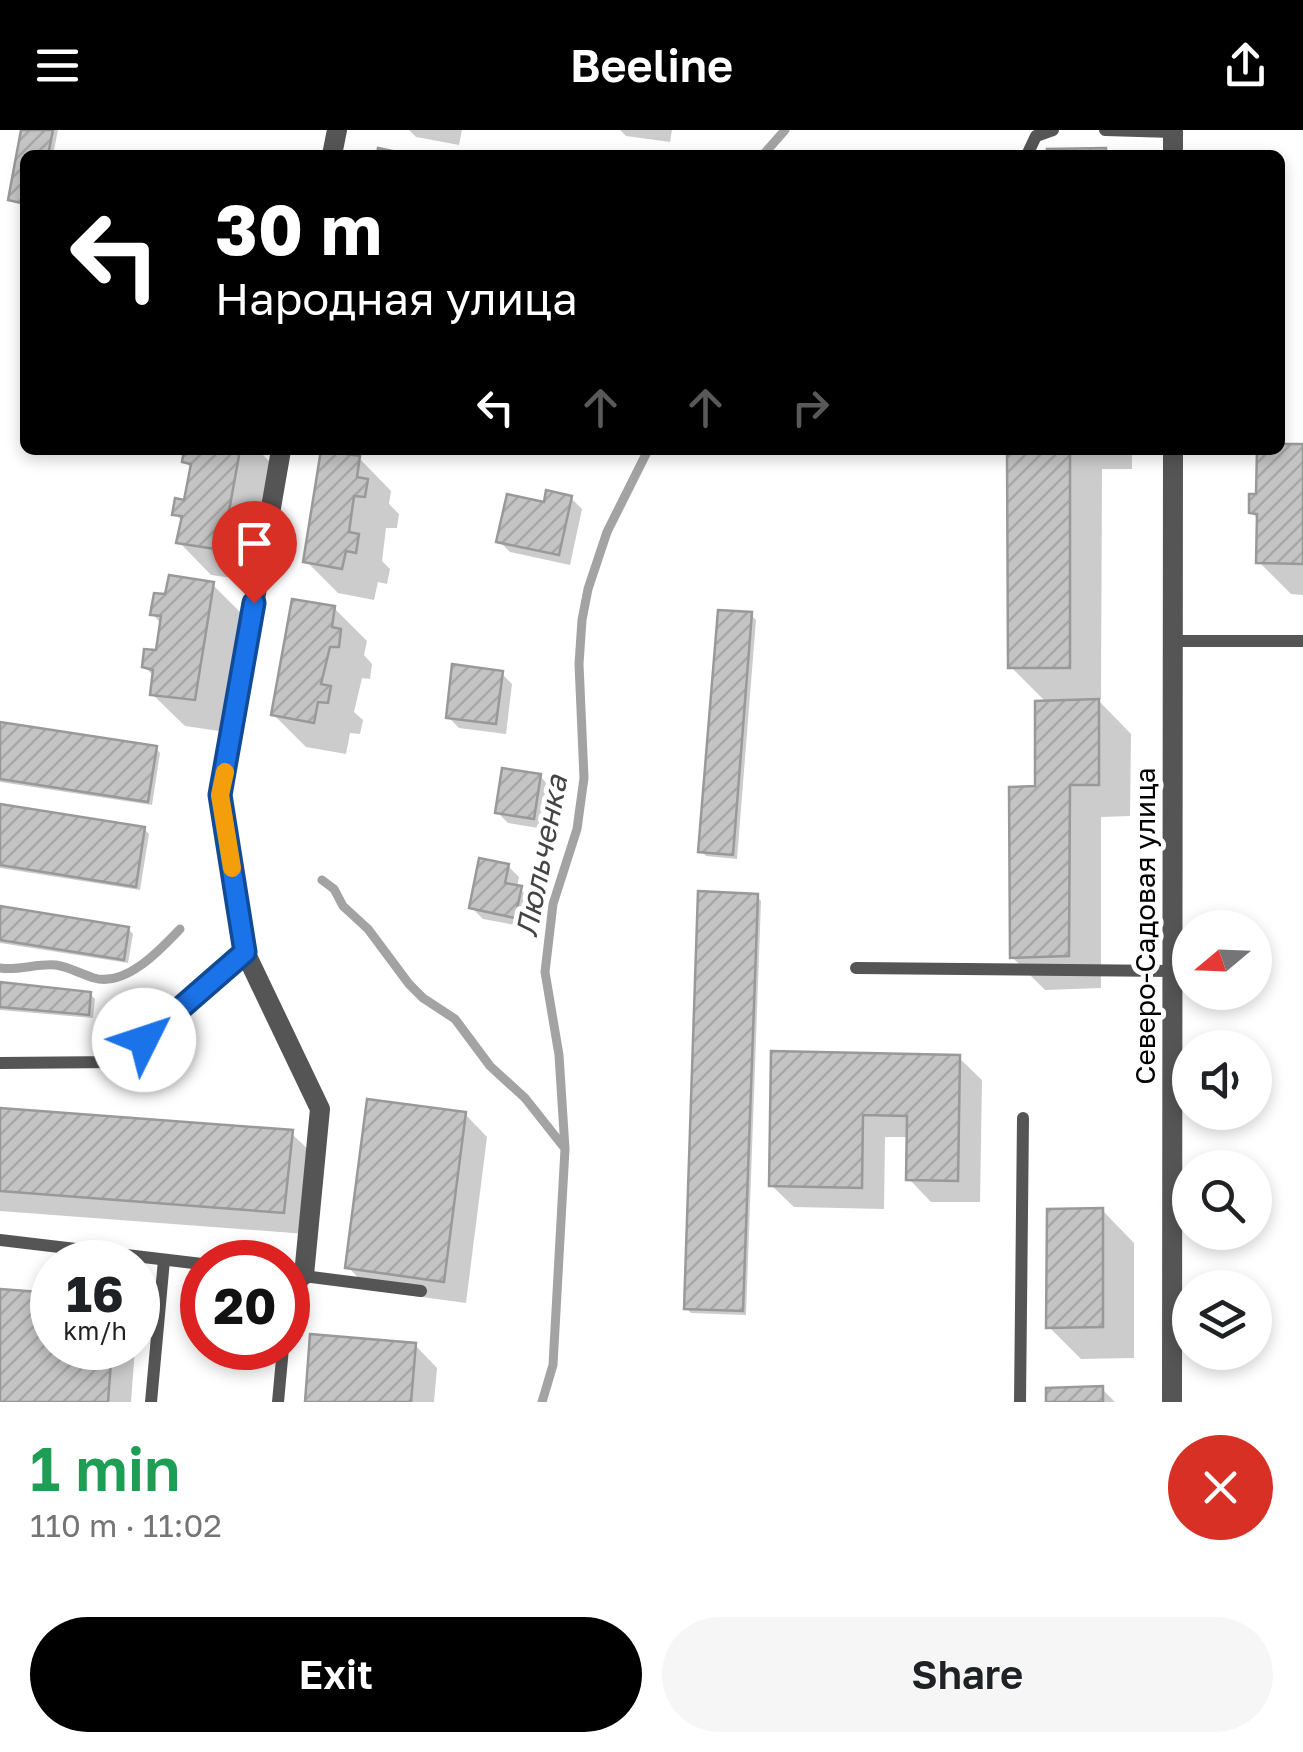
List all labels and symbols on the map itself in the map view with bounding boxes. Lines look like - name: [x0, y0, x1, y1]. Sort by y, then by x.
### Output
- pin: [212, 501, 297, 604]
- street label: Северо-Садовая улица: [1128, 767, 1161, 1085]
- water label: Люльченка: [508, 771, 575, 940]
- north arrow: [1172, 910, 1272, 1010]
- position arrow: [92, 988, 196, 1092]
- speed limit sign: 20: [180, 1240, 310, 1370]

